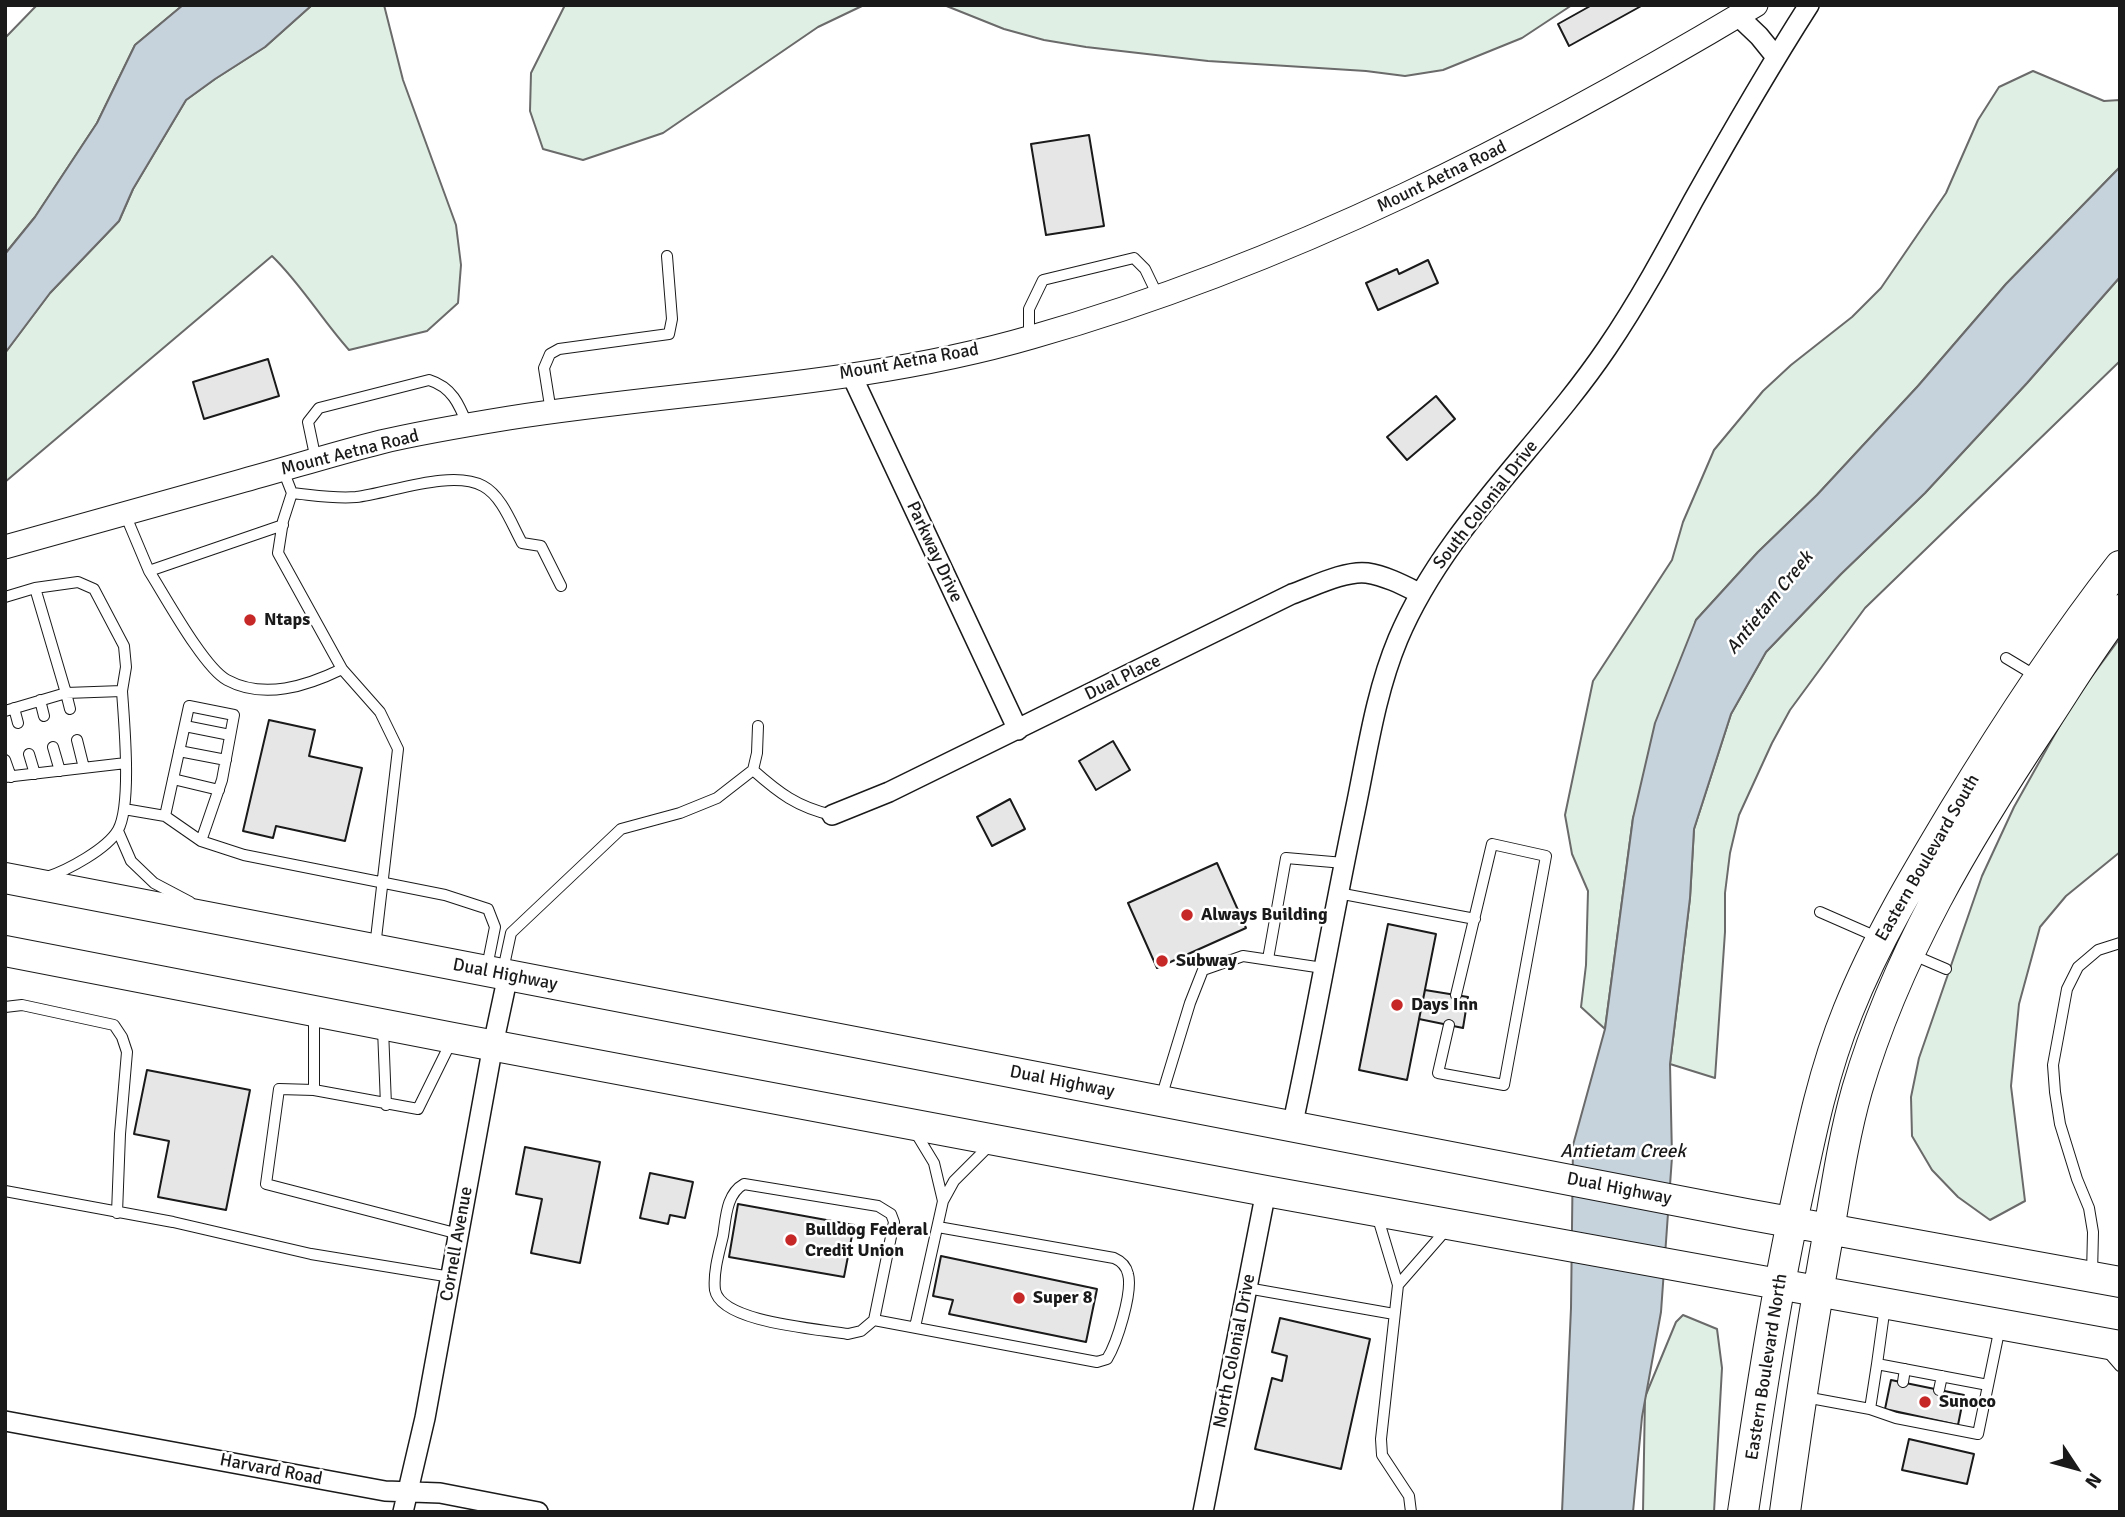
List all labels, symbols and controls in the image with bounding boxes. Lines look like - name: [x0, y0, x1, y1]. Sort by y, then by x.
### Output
- street label: Mount Aetna Road: [1374, 136, 1510, 218]
- street label: Mount Aetna Road: [837, 339, 981, 385]
- street label: Mount Aetna Road: [279, 425, 421, 481]
- street label: South Colonial Drive: [1429, 436, 1543, 574]
- street label: Parkway Drive: [901, 498, 967, 606]
- water label: Antietam Creek: [1722, 547, 1818, 659]
- place label: Ntaps: [264, 609, 310, 631]
- marker: Ntaps: [242, 612, 258, 628]
- street label: Dual Place: [1081, 650, 1165, 706]
- street label: Eastern Boulevard South: [1871, 771, 1985, 945]
- place label: Always Building: [1201, 904, 1328, 926]
- marker: Always Building: [1179, 907, 1195, 923]
- place label: Subway: [1176, 950, 1237, 972]
- marker: Subway: [1154, 953, 1170, 969]
- street label: Dual Highway: [451, 954, 559, 996]
- place label: Days Inn: [1411, 994, 1478, 1016]
- marker: Days Inn: [1389, 997, 1405, 1013]
- street label: Dual Highway: [1008, 1061, 1116, 1103]
- water label: Antietam Creek: [1560, 1141, 1686, 1163]
- street label: Dual Highway: [1565, 1168, 1673, 1210]
- street label: Cornell Avenue: [436, 1185, 478, 1303]
- place label: Bulldog Federal Credit Union: [805, 1219, 928, 1262]
- marker: Bulldog Federal Credit Union: [783, 1232, 799, 1248]
- street label: North Colonial Drive: [1209, 1272, 1261, 1430]
- street label: Eastern Boulevard North: [1742, 1272, 1792, 1462]
- place label: Super 8: [1033, 1287, 1092, 1309]
- marker: Super 8: [1011, 1290, 1027, 1306]
- place label: Sunoco: [1939, 1391, 1996, 1413]
- marker: Sunoco: [1917, 1394, 1933, 1410]
- north arrow: [2041, 1433, 2111, 1503]
- street label: Harvard Road: [218, 1449, 324, 1491]
- text: N: [2079, 1468, 2107, 1493]

